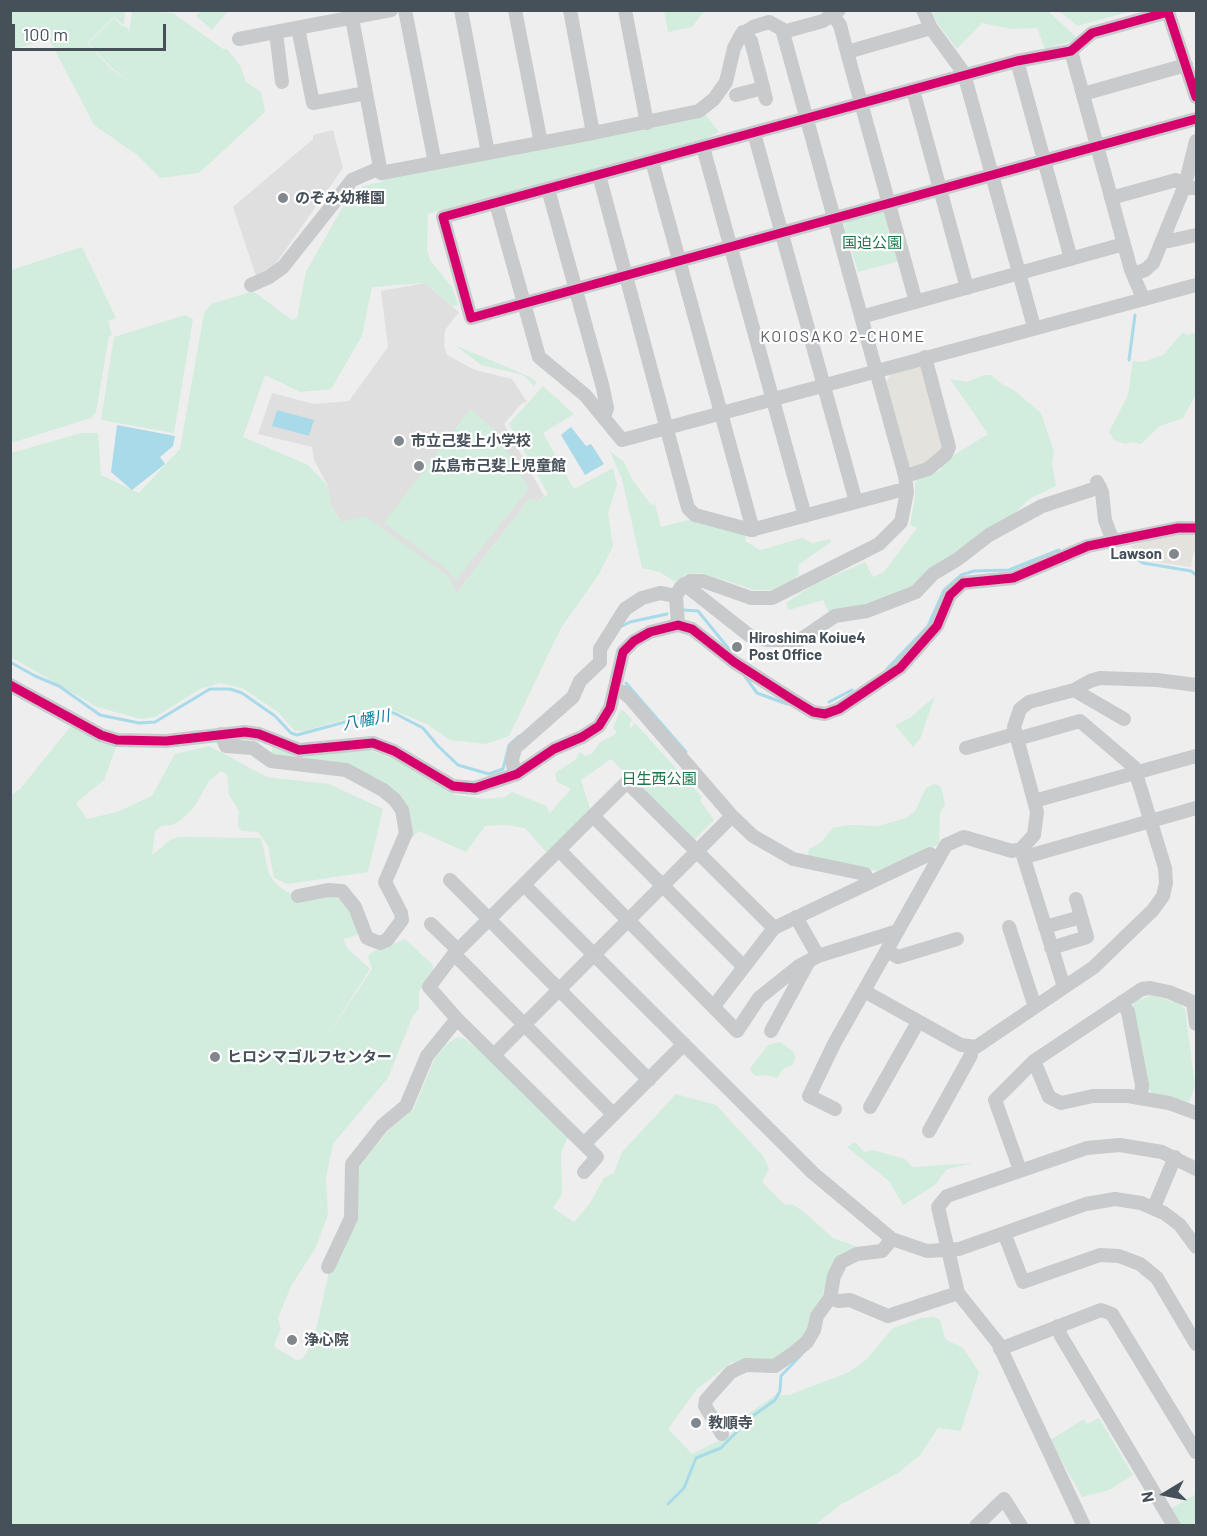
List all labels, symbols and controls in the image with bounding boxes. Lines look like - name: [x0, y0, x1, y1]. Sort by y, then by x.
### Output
- scale bar: [15, 12, 170, 50]
- text: 100 m: [23, 23, 68, 45]
- place label: のぞみ幼稚園: [295, 189, 385, 207]
- marker: のぞみ幼稚園: [276, 191, 290, 205]
- park label: 国迫公園: [842, 234, 902, 252]
- district label: KOIOSAKO 2-CHOME: [760, 327, 926, 347]
- place label: 市立己斐上小学校: [411, 432, 531, 450]
- marker: 市立己斐上小学校: [392, 434, 406, 448]
- place label: 広島市己斐上児童館: [431, 457, 566, 475]
- marker: 広島市己斐上児童館: [412, 459, 426, 473]
- place label: Lawson: [1110, 545, 1162, 563]
- marker: Lawson: [1167, 547, 1181, 561]
- place label: Hiroshima Koiue4 Post Office: [749, 629, 866, 664]
- marker: Hiroshima Koiue4 Post Office: [730, 640, 744, 654]
- water label: 八幡川: [341, 706, 391, 734]
- park label: 日生西公園: [622, 770, 696, 788]
- place label: ヒロシマゴルフセンター: [227, 1048, 392, 1066]
- marker: ヒロシマゴルフセンター: [208, 1050, 222, 1064]
- place label: 浄心院: [304, 1331, 349, 1349]
- marker: 浄心院: [285, 1333, 299, 1347]
- place label: 教順寺: [708, 1414, 753, 1432]
- marker: 教順寺: [689, 1416, 703, 1430]
- north arrow: [1135, 1464, 1195, 1524]
- text: N: [1137, 1490, 1157, 1504]

